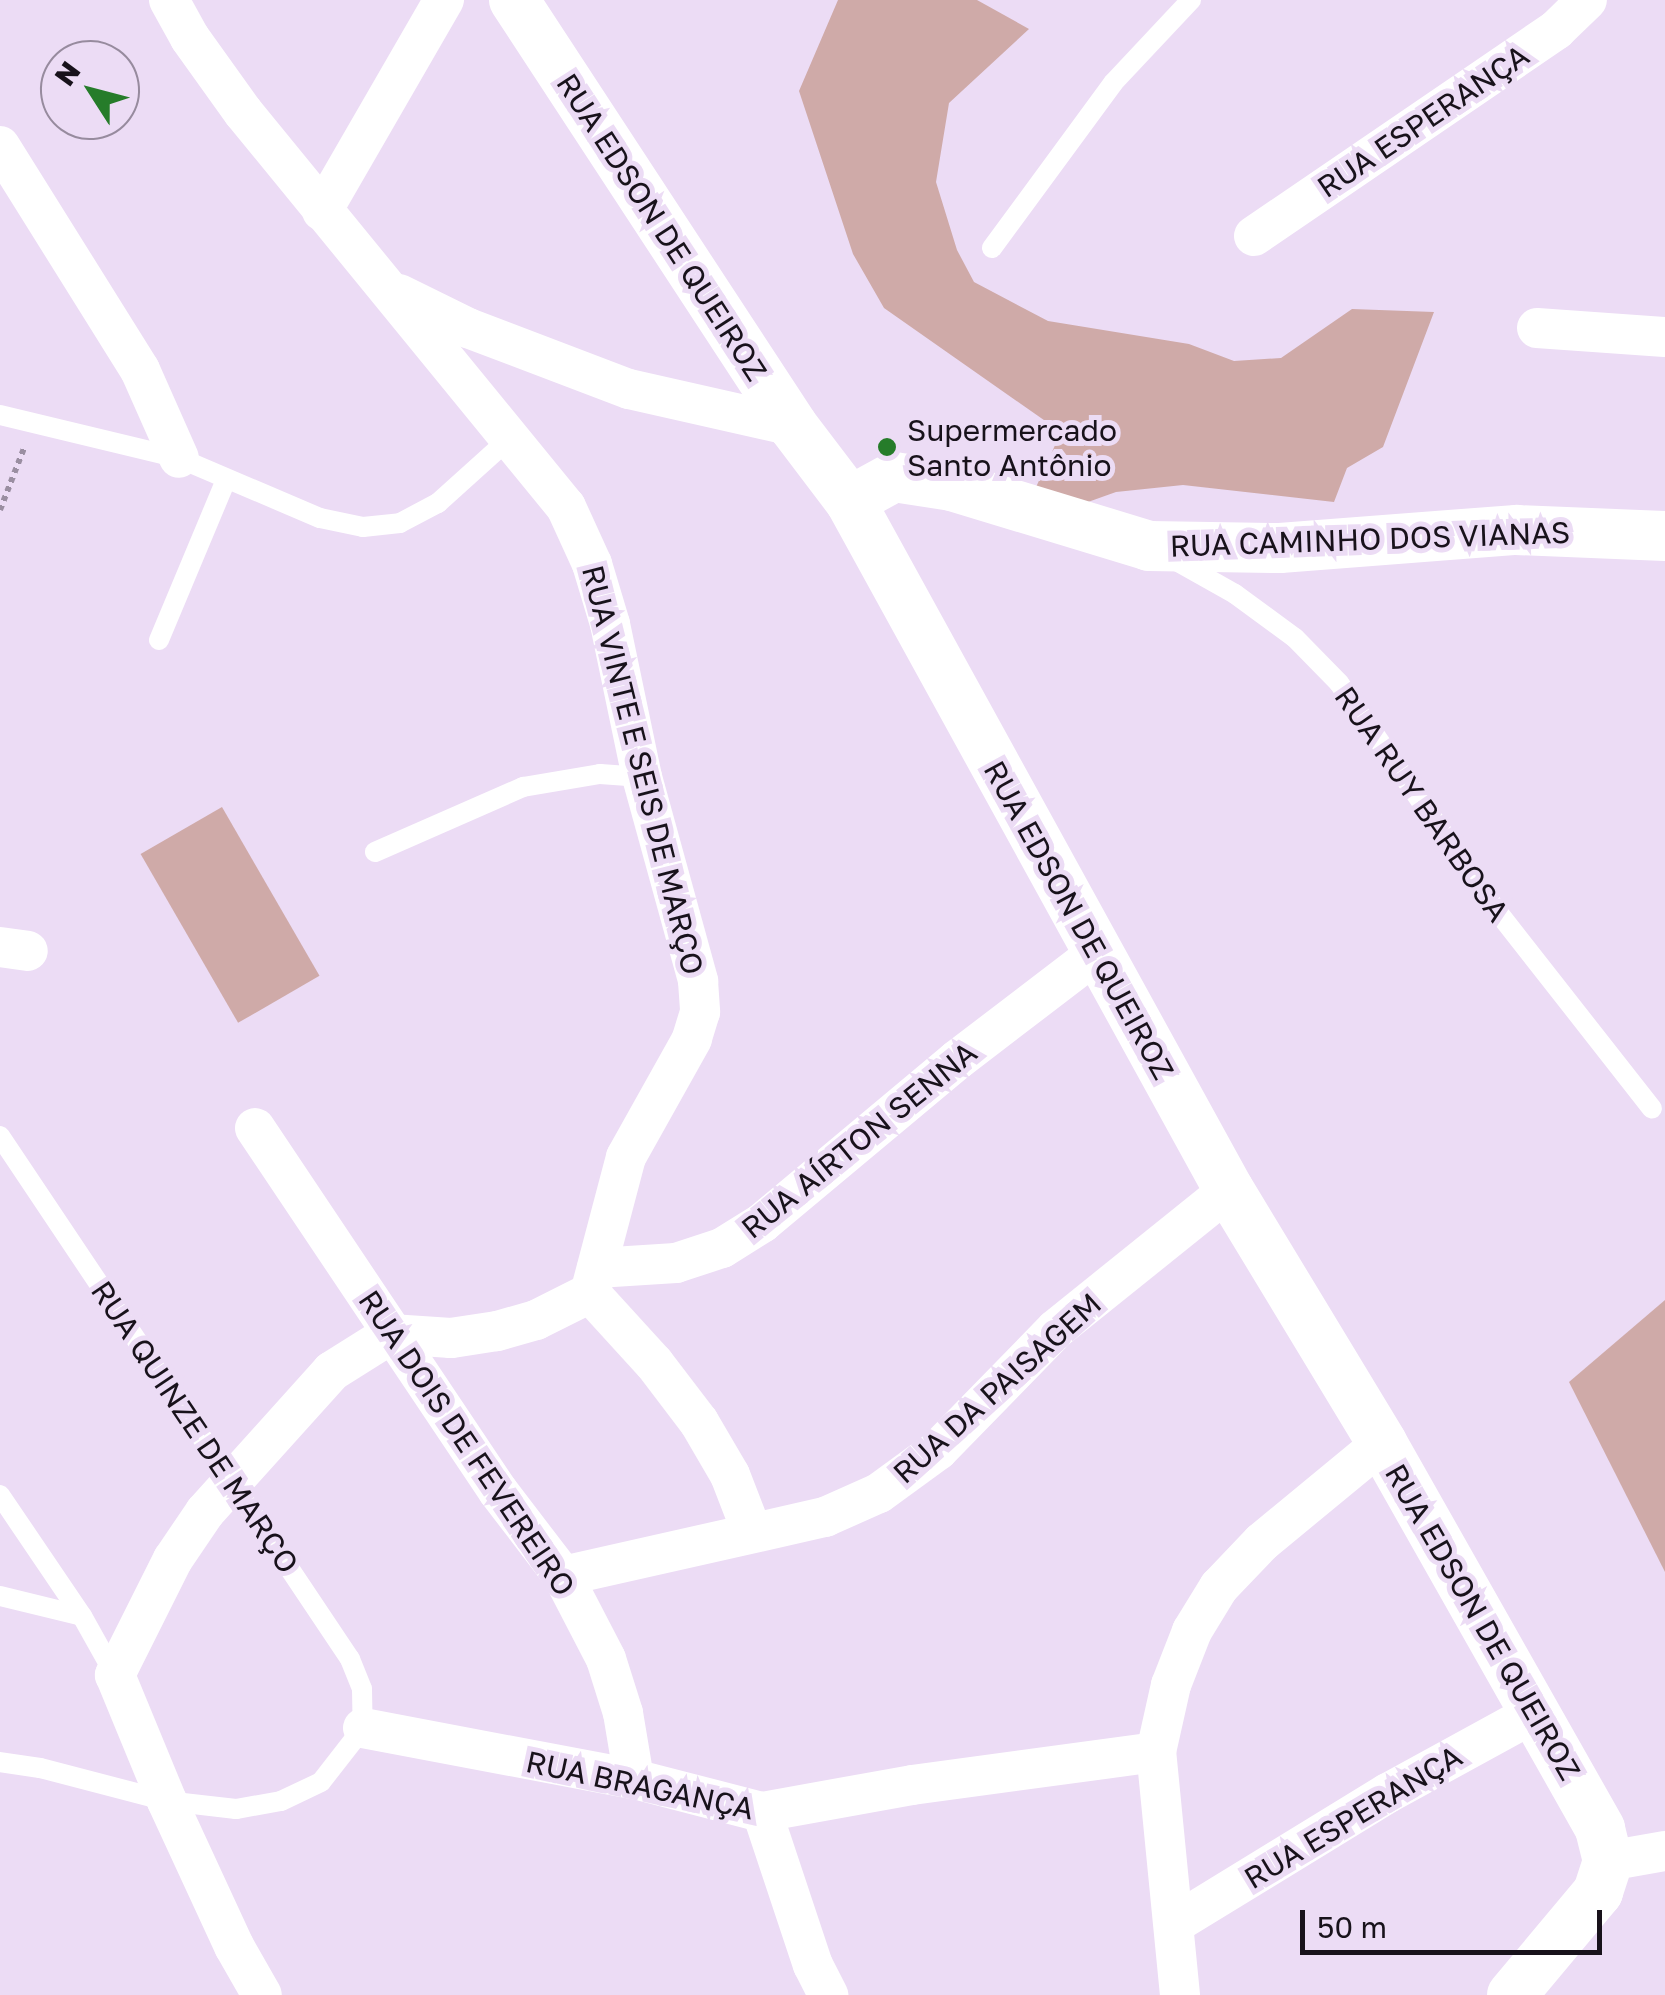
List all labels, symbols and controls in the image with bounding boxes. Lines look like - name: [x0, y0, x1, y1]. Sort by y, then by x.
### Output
- street label: RUA ESPERANÇA: [1310, 37, 1536, 205]
- north arrow: [40, 40, 140, 140]
- text: N: [47, 55, 87, 92]
- street label: RUA EDSON DE QUEIROZ: [549, 67, 775, 387]
- place label: Supermercado Santo Antônio: [907, 412, 1117, 482]
- marker: Supermercado Santo Antônio: [876, 436, 898, 458]
- street label: RUA CAMINHO DOS VIANAS: [1169, 514, 1571, 564]
- street label: RUA VINTE E SEIS DE MARÇO: [575, 562, 711, 978]
- street label: RUA RUY BARBOSA: [1327, 680, 1517, 928]
- street label: RUA EDSON DE QUEIROZ: [976, 754, 1182, 1086]
- street label: RUA AÍRTON SENNA: [734, 1034, 984, 1246]
- street label: RUA QUINZE DE MARÇO: [84, 1274, 306, 1580]
- street label: RUA DOIS DE FEVEREIRO: [351, 1284, 583, 1602]
- street label: RUA DA PAISAGEM: [886, 1285, 1108, 1491]
- street label: RUA EDSON DE QUEIROZ: [1378, 1458, 1588, 1786]
- street label: RUA ESPERANÇA: [1238, 1738, 1468, 1896]
- street label: RUA BRAGANÇA: [523, 1743, 757, 1827]
- scale bar: [1305, 1890, 1608, 1952]
- text: 50 m: [1317, 1909, 1387, 1945]

